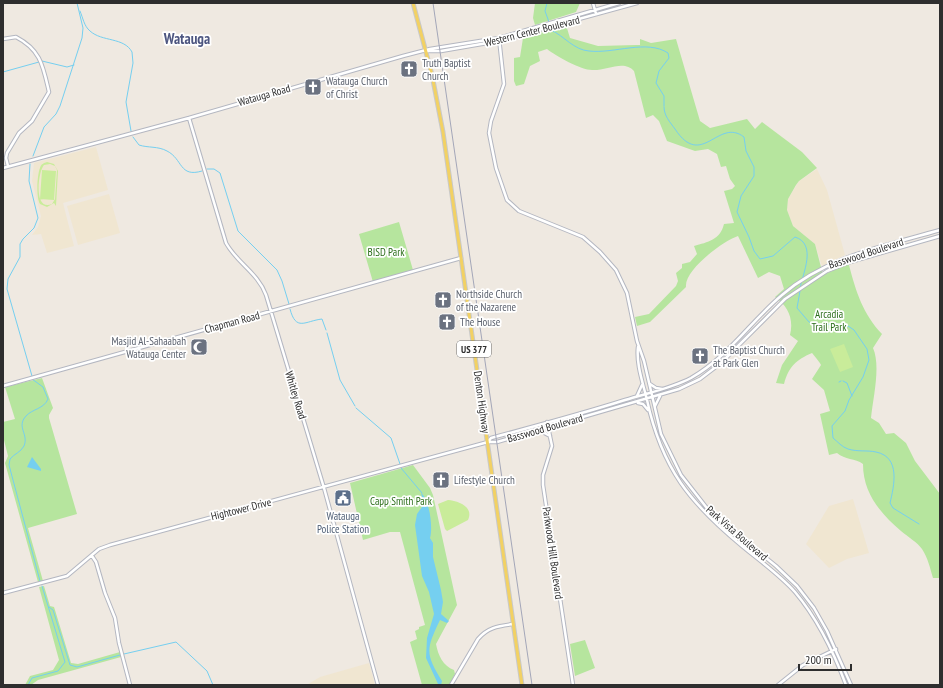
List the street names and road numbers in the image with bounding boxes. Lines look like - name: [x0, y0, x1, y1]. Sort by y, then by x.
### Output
- street label: Western Center Boulevard: [483, 12, 581, 50]
- street label: Watauga Road: [236, 81, 292, 109]
- street label: Basswood Boulevard: [827, 234, 906, 272]
- street label: Chapman Road: [203, 308, 261, 336]
- road number: US 377: [457, 341, 491, 357]
- street label: Whitley Road: [282, 369, 310, 421]
- street label: Denton Highway: [471, 370, 493, 435]
- street label: Basswood Boulevard: [506, 410, 585, 445]
- street label: Hightower Drive: [209, 495, 273, 523]
- street label: Park Vista Boulevard: [703, 502, 771, 564]
- street label: Parkwood Hill Boulevard: [540, 506, 566, 600]

